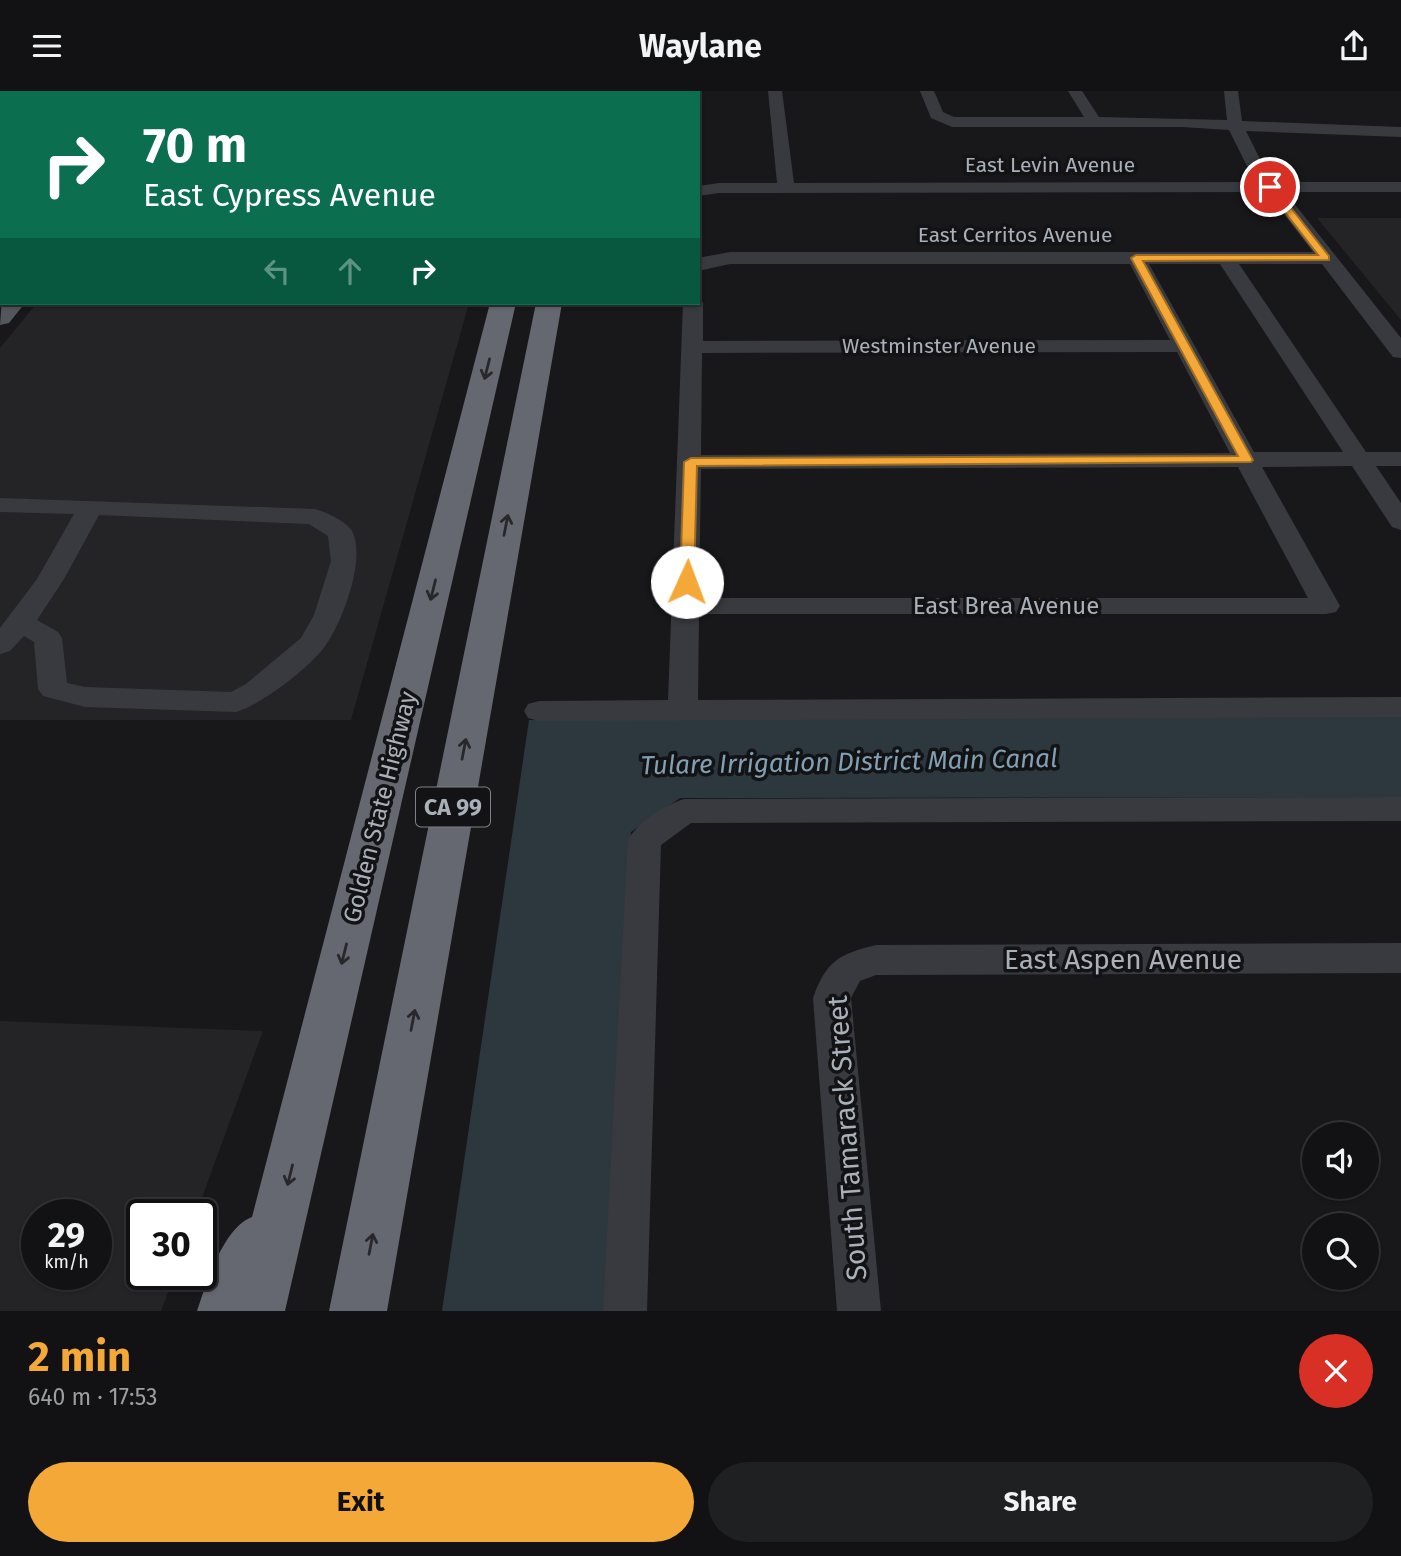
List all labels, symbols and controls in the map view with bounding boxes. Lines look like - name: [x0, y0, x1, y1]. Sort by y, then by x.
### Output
- icon: menu: [28, 27, 66, 65]
- text: Waylane: [639, 27, 762, 65]
- icon: share: [1335, 27, 1373, 65]
- text: 70 m: [143, 116, 247, 175]
- icon: right: [28, 119, 119, 210]
- street label: East Levin Avenue: [965, 152, 1135, 178]
- pin: [1240, 157, 1300, 217]
- icon: arrive: [1251, 168, 1289, 206]
- text: East Cypress Avenue: [143, 176, 436, 214]
- street label: East Cerritos Avenue: [918, 222, 1112, 248]
- icon: left: [258, 252, 296, 290]
- icon: ahead: [331, 252, 369, 290]
- icon: right: [404, 252, 442, 290]
- street label: Westminster Avenue: [842, 333, 1036, 359]
- one-way arrow: [480, 357, 493, 380]
- one-way arrow: [500, 514, 514, 537]
- position arrow: [650, 545, 724, 619]
- one-way arrow: [426, 578, 439, 601]
- street label: East Brea Avenue: [913, 592, 1099, 620]
- street label: Golden State Highway: [338, 688, 422, 926]
- one-way arrow: [458, 738, 471, 761]
- water label: Tulare Irrigation District Main Canal: [640, 743, 1058, 781]
- road number: CA 99: [416, 787, 490, 827]
- one-way arrow: [337, 942, 350, 965]
- street label: East Aspen Avenue: [1004, 943, 1242, 976]
- street label: South Tamarack Street: [821, 994, 873, 1282]
- one-way arrow: [407, 1009, 420, 1032]
- map controls: [1302, 1122, 1379, 1290]
- button: sound: [1302, 1122, 1379, 1199]
- one-way arrow: [283, 1163, 296, 1186]
- speed limit sign: 30: [126, 1199, 217, 1290]
- button: search: [1302, 1213, 1379, 1290]
- text: 29: [48, 1214, 85, 1256]
- one-way arrow: [364, 1233, 378, 1256]
- text: km/h: [44, 1251, 89, 1273]
- text: 2 min: [28, 1332, 131, 1382]
- button: close: [1299, 1334, 1373, 1408]
- text: 640 m · 17:53: [28, 1383, 157, 1411]
- button: Exit: [28, 1462, 694, 1542]
- button: Share: [708, 1462, 1373, 1542]

